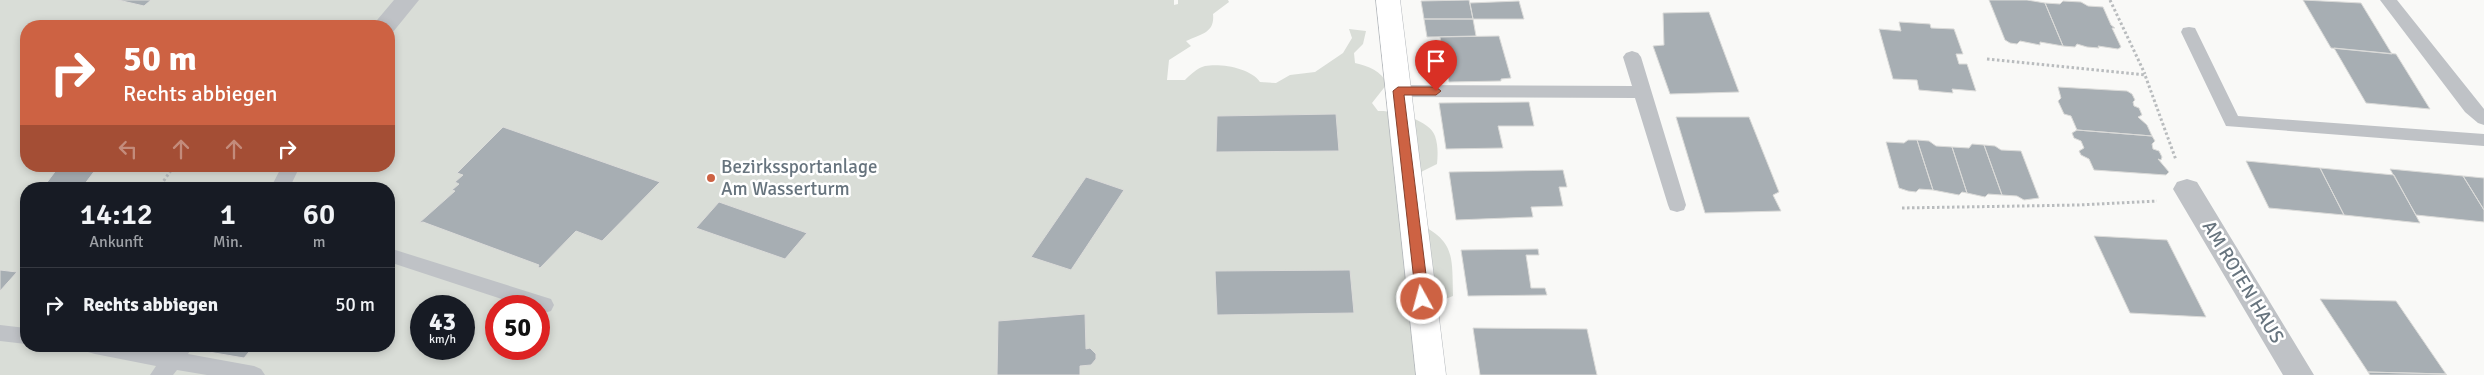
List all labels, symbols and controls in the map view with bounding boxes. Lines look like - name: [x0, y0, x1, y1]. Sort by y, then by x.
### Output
- text: 50 m: [123, 37, 197, 80]
- icon: right: [40, 40, 105, 105]
- pin: [1415, 40, 1457, 91]
- icon: arrive: [1422, 47, 1450, 75]
- text: Rechts abbiegen: [123, 80, 277, 107]
- icon: left: [114, 135, 142, 163]
- icon: ahead: [167, 135, 195, 163]
- icon: ahead: [220, 135, 248, 163]
- icon: right: [273, 135, 301, 163]
- place label: Bezirkssportanlage Am Wasserturm: [721, 155, 877, 201]
- marker: Bezirkssportanlage Am Wasserturm: [705, 172, 717, 184]
- text: 14:12: [80, 196, 153, 233]
- text: 1: [220, 196, 236, 233]
- text: 60: [303, 196, 335, 233]
- street label: AM ROTEN HAUS: [2197, 216, 2289, 348]
- text: Ankunft: [89, 232, 144, 252]
- text: Min.: [213, 232, 243, 252]
- text: m: [313, 232, 325, 252]
- position arrow: [1395, 272, 1447, 324]
- icon: right: [40, 291, 68, 319]
- text: Rechts abbiegen: [83, 293, 218, 317]
- text: 50 m: [335, 293, 375, 317]
- speed limit sign: 50: [485, 295, 550, 360]
- text: 43: [429, 306, 456, 337]
- text: km/h: [429, 332, 456, 347]

